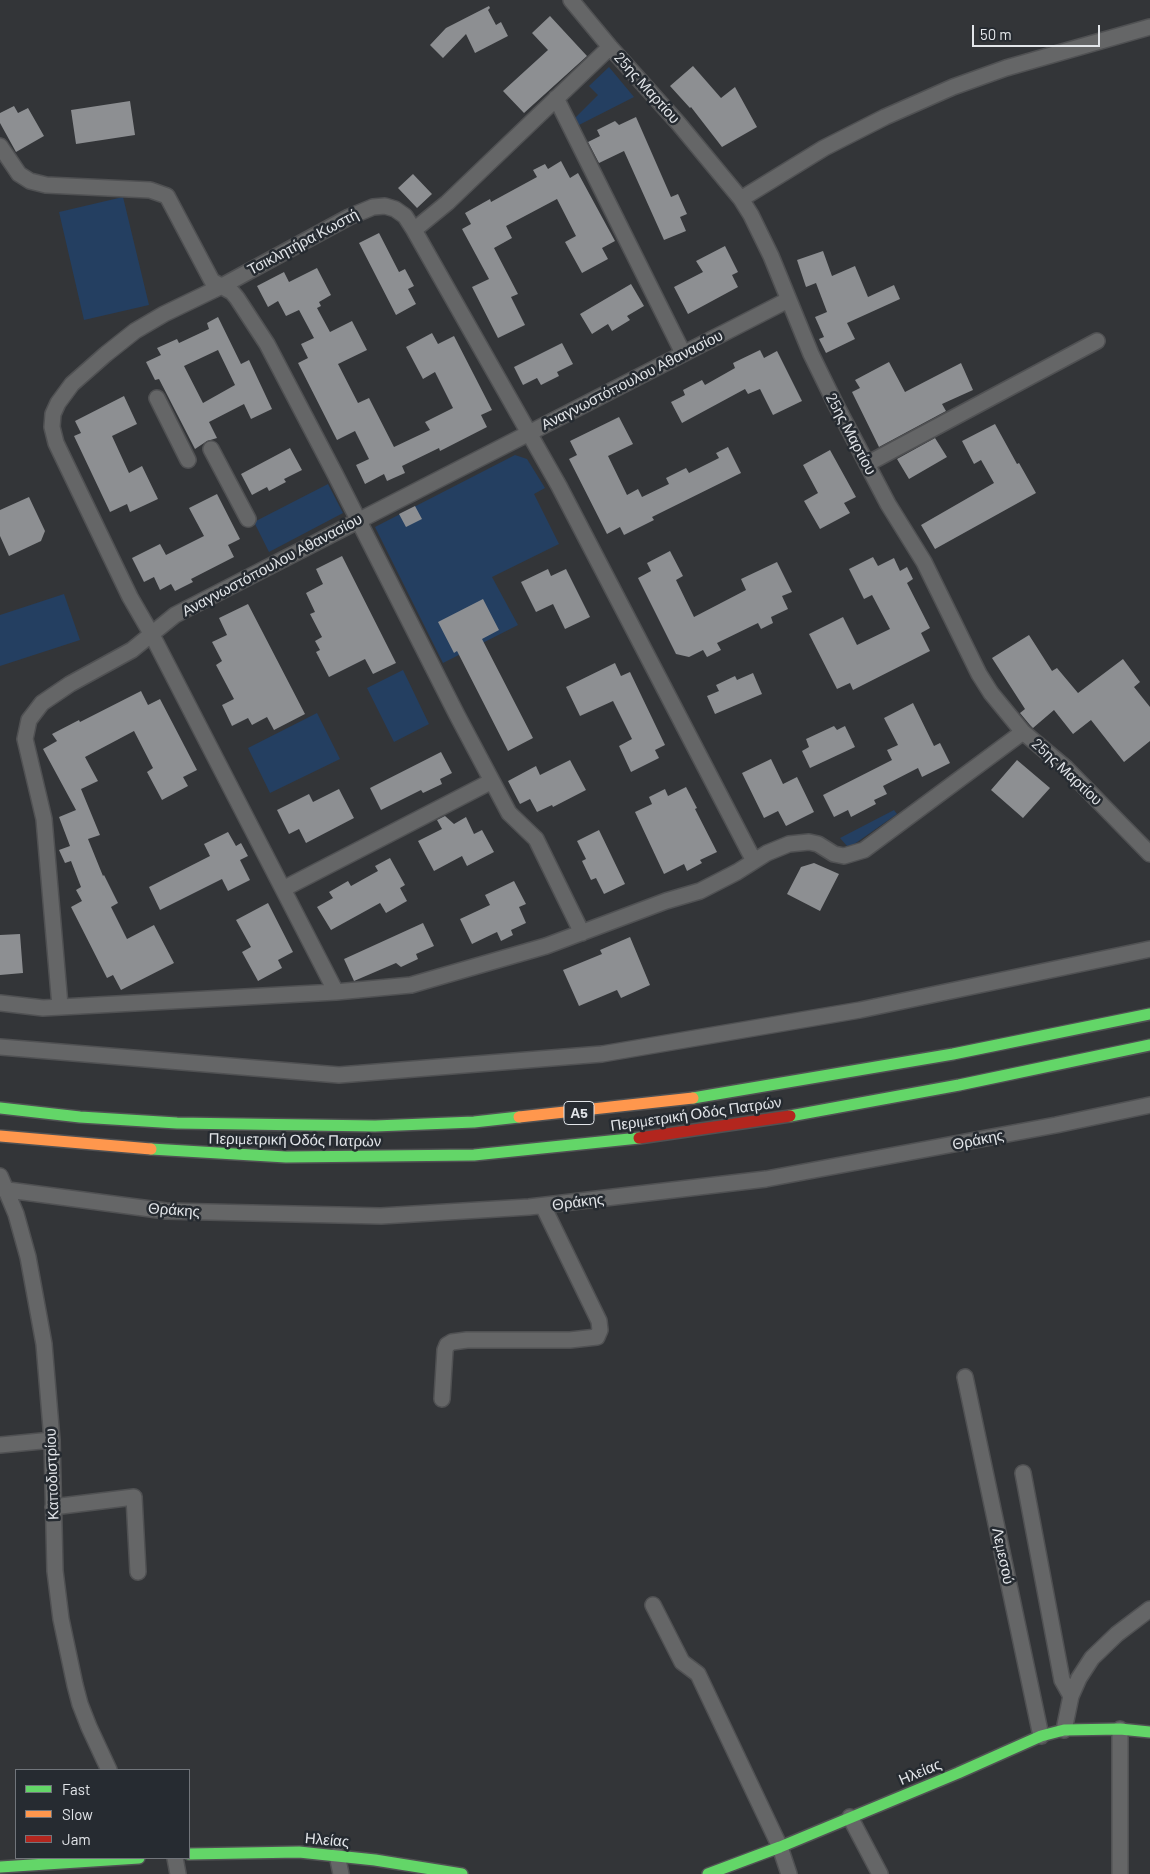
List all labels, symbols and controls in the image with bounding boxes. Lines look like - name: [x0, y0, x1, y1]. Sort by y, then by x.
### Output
- scale bar: [975, 15, 1102, 47]
- text: 50 m: [980, 25, 1012, 43]
- street label: 25ης Μαρτίου: [610, 49, 684, 127]
- street label: Τσικλητήρα Κωστή: [244, 205, 362, 279]
- street label: Αναγνωστόπουλου Αθανασίου: [538, 326, 726, 434]
- street label: 25ης Μαρτίου: [822, 390, 880, 478]
- street label: Αναγνωστόπουλου Αθανασίου: [179, 510, 365, 620]
- street label: 25ης Μαρτίου: [1028, 735, 1106, 809]
- street label: Περιμετρική Οδός Πατρών: [609, 1093, 783, 1135]
- road number: Α5: [564, 1102, 594, 1124]
- street label: Θράκης: [951, 1126, 1005, 1154]
- street label: Περιμετρική Οδός Πατρών: [209, 1129, 381, 1151]
- street label: Θράκης: [551, 1190, 605, 1214]
- street label: Θράκης: [147, 1199, 201, 1221]
- street label: Καποδιστρίου: [41, 1428, 63, 1520]
- street label: Λεμεσού: [988, 1526, 1018, 1586]
- street label: Ηλείας: [896, 1755, 944, 1789]
- legend: [15, 1769, 190, 1859]
- text: Fast: [62, 1780, 90, 1798]
- text: Slow: [62, 1805, 93, 1823]
- street label: Ηλείας: [304, 1829, 350, 1851]
- text: Jam: [62, 1830, 91, 1848]

